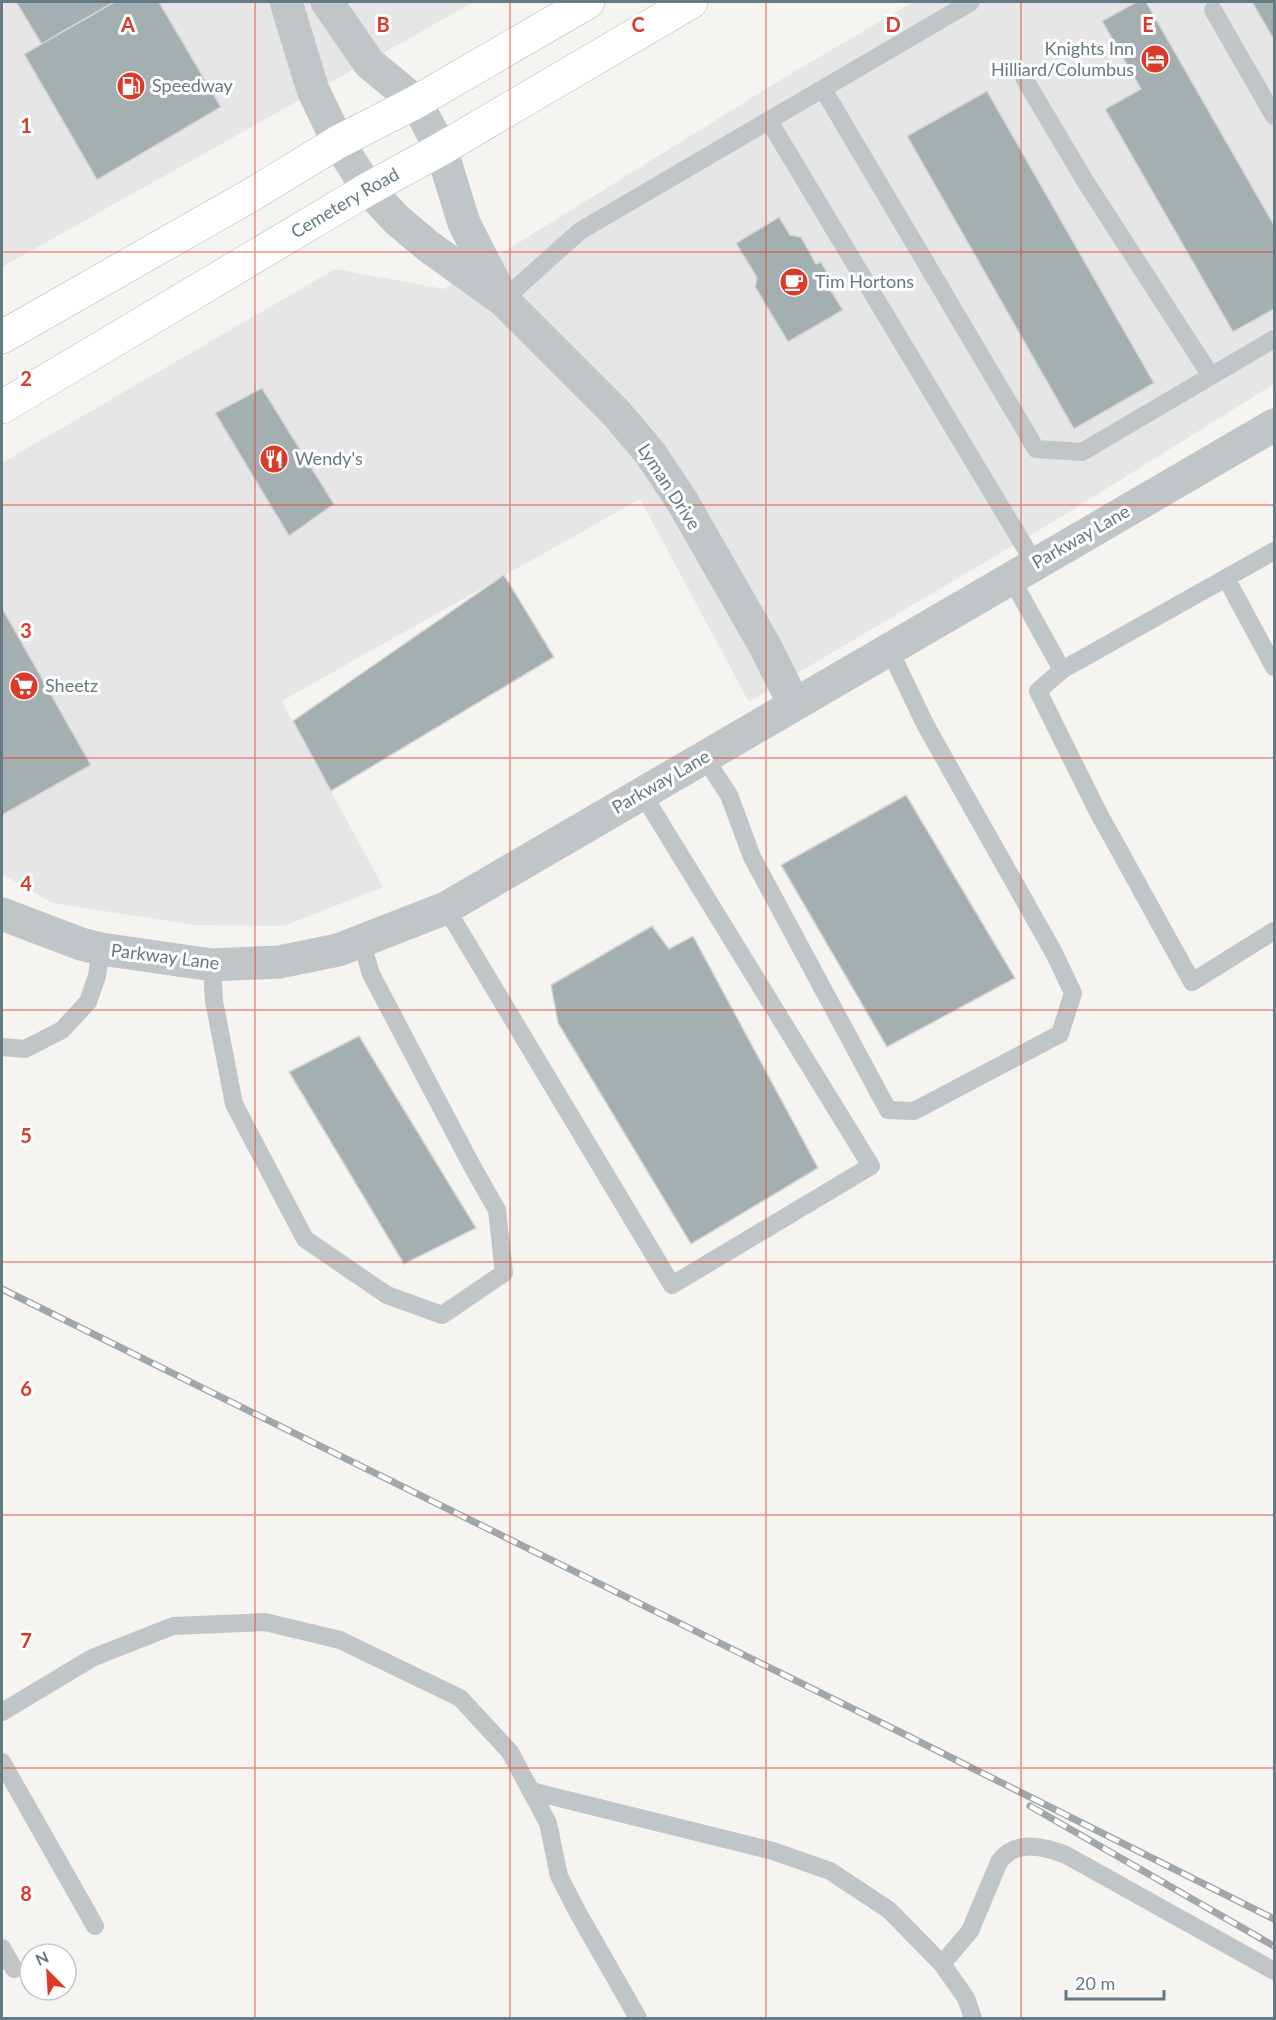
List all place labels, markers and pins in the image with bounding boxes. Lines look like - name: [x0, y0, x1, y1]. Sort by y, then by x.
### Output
- place label: Knights Inn Hilliard/Columbus: [991, 37, 1134, 80]
- hotel icon: Knights Inn Hilliard/Columbus: [1139, 43, 1171, 75]
- fuel station icon: Speedway: [115, 70, 147, 102]
- place label: Speedway: [152, 74, 234, 96]
- cafe icon: Tim Hortons: [778, 266, 810, 298]
- place label: Tim Hortons: [815, 270, 914, 292]
- restaurant icon: Wendy's: [258, 443, 290, 475]
- place label: Wendy's: [295, 447, 363, 469]
- supermarket icon: Sheetz: [8, 670, 40, 702]
- place label: Sheetz: [45, 674, 98, 696]

